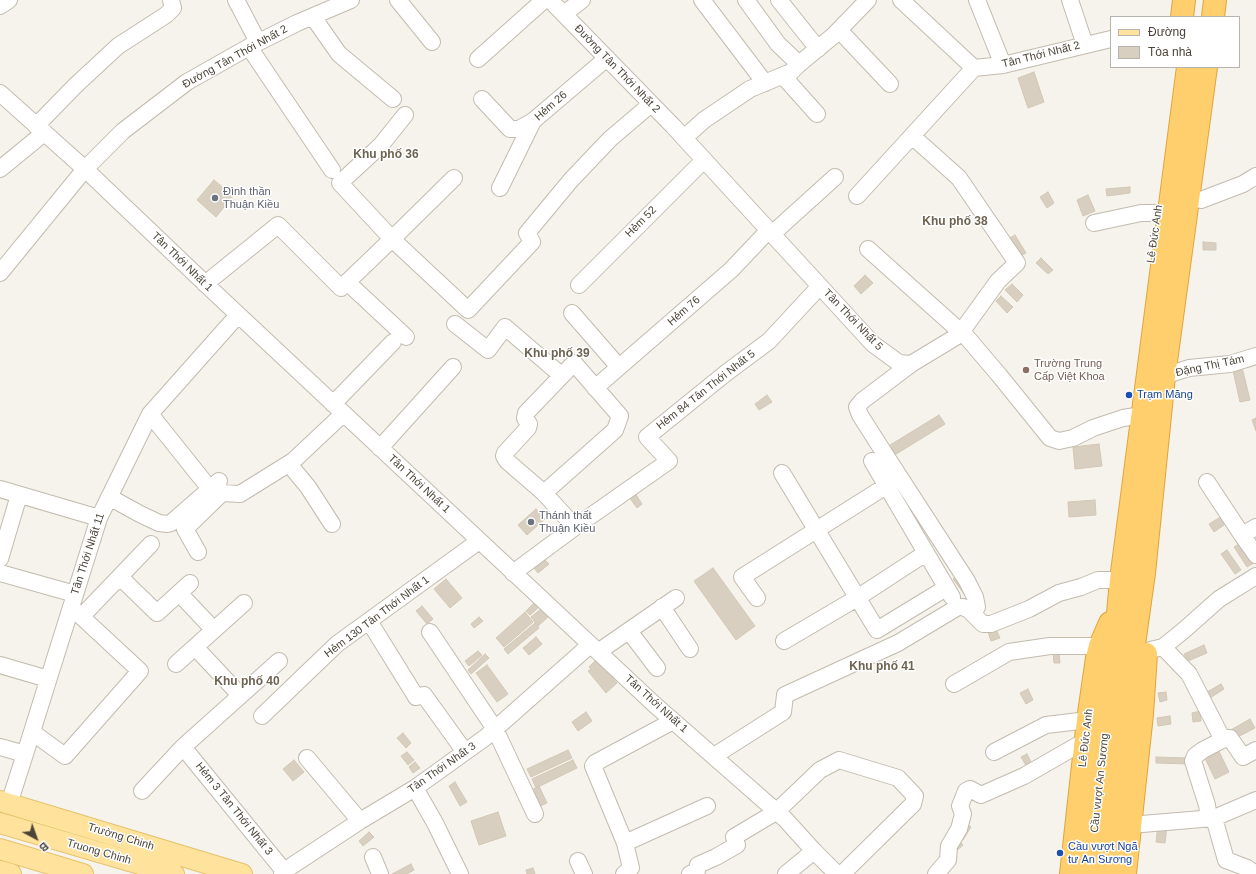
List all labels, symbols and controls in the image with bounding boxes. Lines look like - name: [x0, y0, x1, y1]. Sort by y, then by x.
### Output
- legend: [1110, 16, 1240, 68]
- street label: Đường Tân Thới Nhất 2: [571, 22, 663, 116]
- street label: Đường Tân Thới Nhất 2: [180, 23, 290, 91]
- text: Đường: [1148, 25, 1186, 39]
- street label: Tân Thới Nhất 2: [1001, 39, 1081, 71]
- text: Tòa nhà: [1148, 45, 1192, 59]
- street label: Hẻm 26: [532, 88, 570, 124]
- district label: Khu phố 36: [353, 148, 419, 162]
- place label: Đình thần Thuận Kiều: [223, 185, 279, 211]
- marker: Đình thần Thuận Kiều: [210, 193, 220, 203]
- street label: Hẻm 52: [623, 204, 659, 240]
- street label: Lê Đức Anh: [1144, 204, 1166, 264]
- district label: Khu phố 38: [922, 215, 988, 229]
- street label: Tân Thới Nhất 1: [149, 229, 215, 295]
- street label: Tân Thới Nhất 5: [820, 287, 886, 353]
- street label: Hẻm 76: [665, 293, 703, 329]
- district label: Khu phố 39: [524, 347, 590, 361]
- street label: Hẻm 84 Tân Thới Nhất 5: [654, 347, 758, 433]
- street label: Đặng Thị Tám: [1175, 352, 1245, 380]
- place label: Trường Trung Cấp Việt Khoa: [1034, 357, 1105, 383]
- marker: Trường Trung Cấp Việt Khoa: [1021, 365, 1031, 375]
- place label: Trạm Măng: [1137, 388, 1193, 402]
- marker: Trạm Măng: [1124, 390, 1134, 400]
- street label: Tân Thới Nhất 1: [385, 452, 453, 516]
- place label: Thánh thất Thuận Kiều: [539, 509, 595, 535]
- street label: Tân Thới Nhất 11: [69, 511, 107, 597]
- marker: Thánh thất Thuận Kiều: [526, 517, 536, 527]
- street label: Hẻm 130 Tân Thới Nhất 1: [322, 573, 432, 661]
- district label: Khu phố 41: [849, 660, 915, 674]
- street label: Tân Thới Nhất 1: [622, 672, 690, 736]
- district label: Khu phố 40: [214, 675, 280, 689]
- street label: Lê Đức Anh: [1076, 708, 1096, 768]
- street label: Cầu vượt An Sương: [1088, 733, 1112, 833]
- street label: Tân Thới Nhất 3: [405, 740, 479, 796]
- street label: Hẻm 3 Tân Thới Nhất 3: [193, 760, 275, 858]
- north arrow: [16, 818, 56, 858]
- street label: Trường Chinh: [86, 821, 156, 853]
- street label: Truong Chinh: [65, 837, 133, 867]
- text: B: [37, 840, 51, 854]
- place label: Cầu vượt Ngã tư An Sương: [1068, 840, 1138, 866]
- marker: Cầu vượt Ngã tư An Sương: [1055, 848, 1065, 858]

